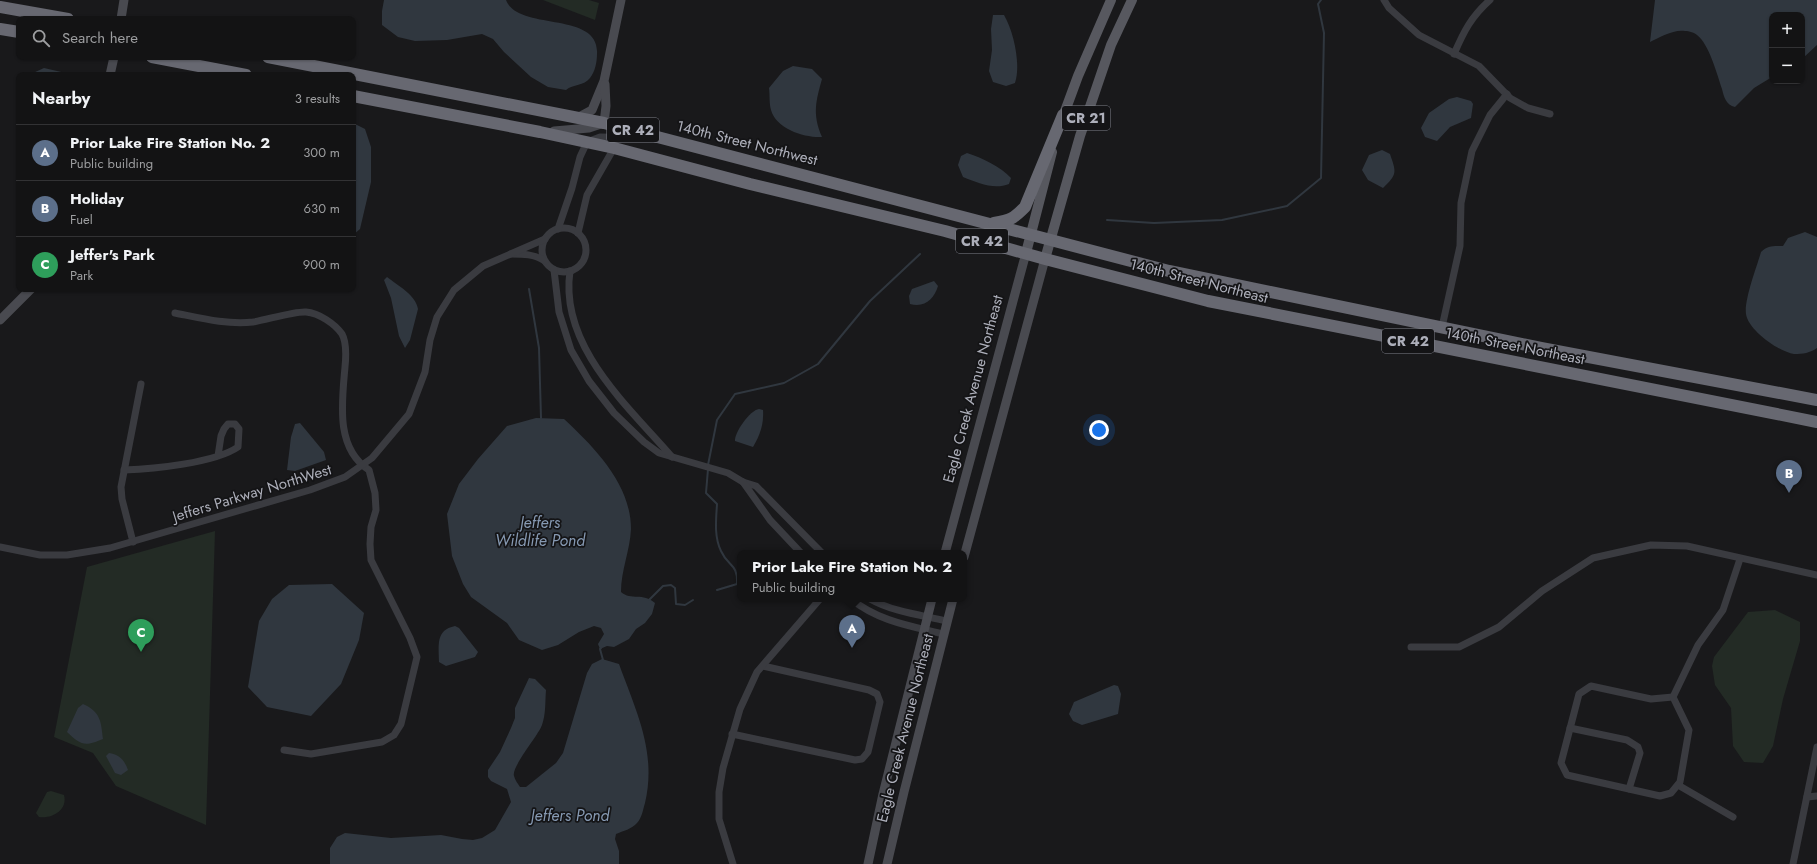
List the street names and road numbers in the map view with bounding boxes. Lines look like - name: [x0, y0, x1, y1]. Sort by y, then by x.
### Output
- road number: CR 21: [1062, 106, 1110, 130]
- street label: 140th Street Northwest: [674, 115, 820, 171]
- road number: CR 42: [607, 118, 659, 142]
- road number: CR 42: [956, 229, 1008, 253]
- street label: 140th Street Northeast: [1128, 253, 1271, 309]
- street label: Eagle Creek Avenue Northeast: [937, 292, 1009, 485]
- street label: 140th Street Northeast: [1443, 322, 1587, 370]
- road number: CR 42: [1382, 329, 1434, 353]
- street label: Jeffers Parkway NorthWest: [168, 458, 334, 528]
- street label: Eagle Creek Avenue Northeast: [871, 631, 939, 825]

